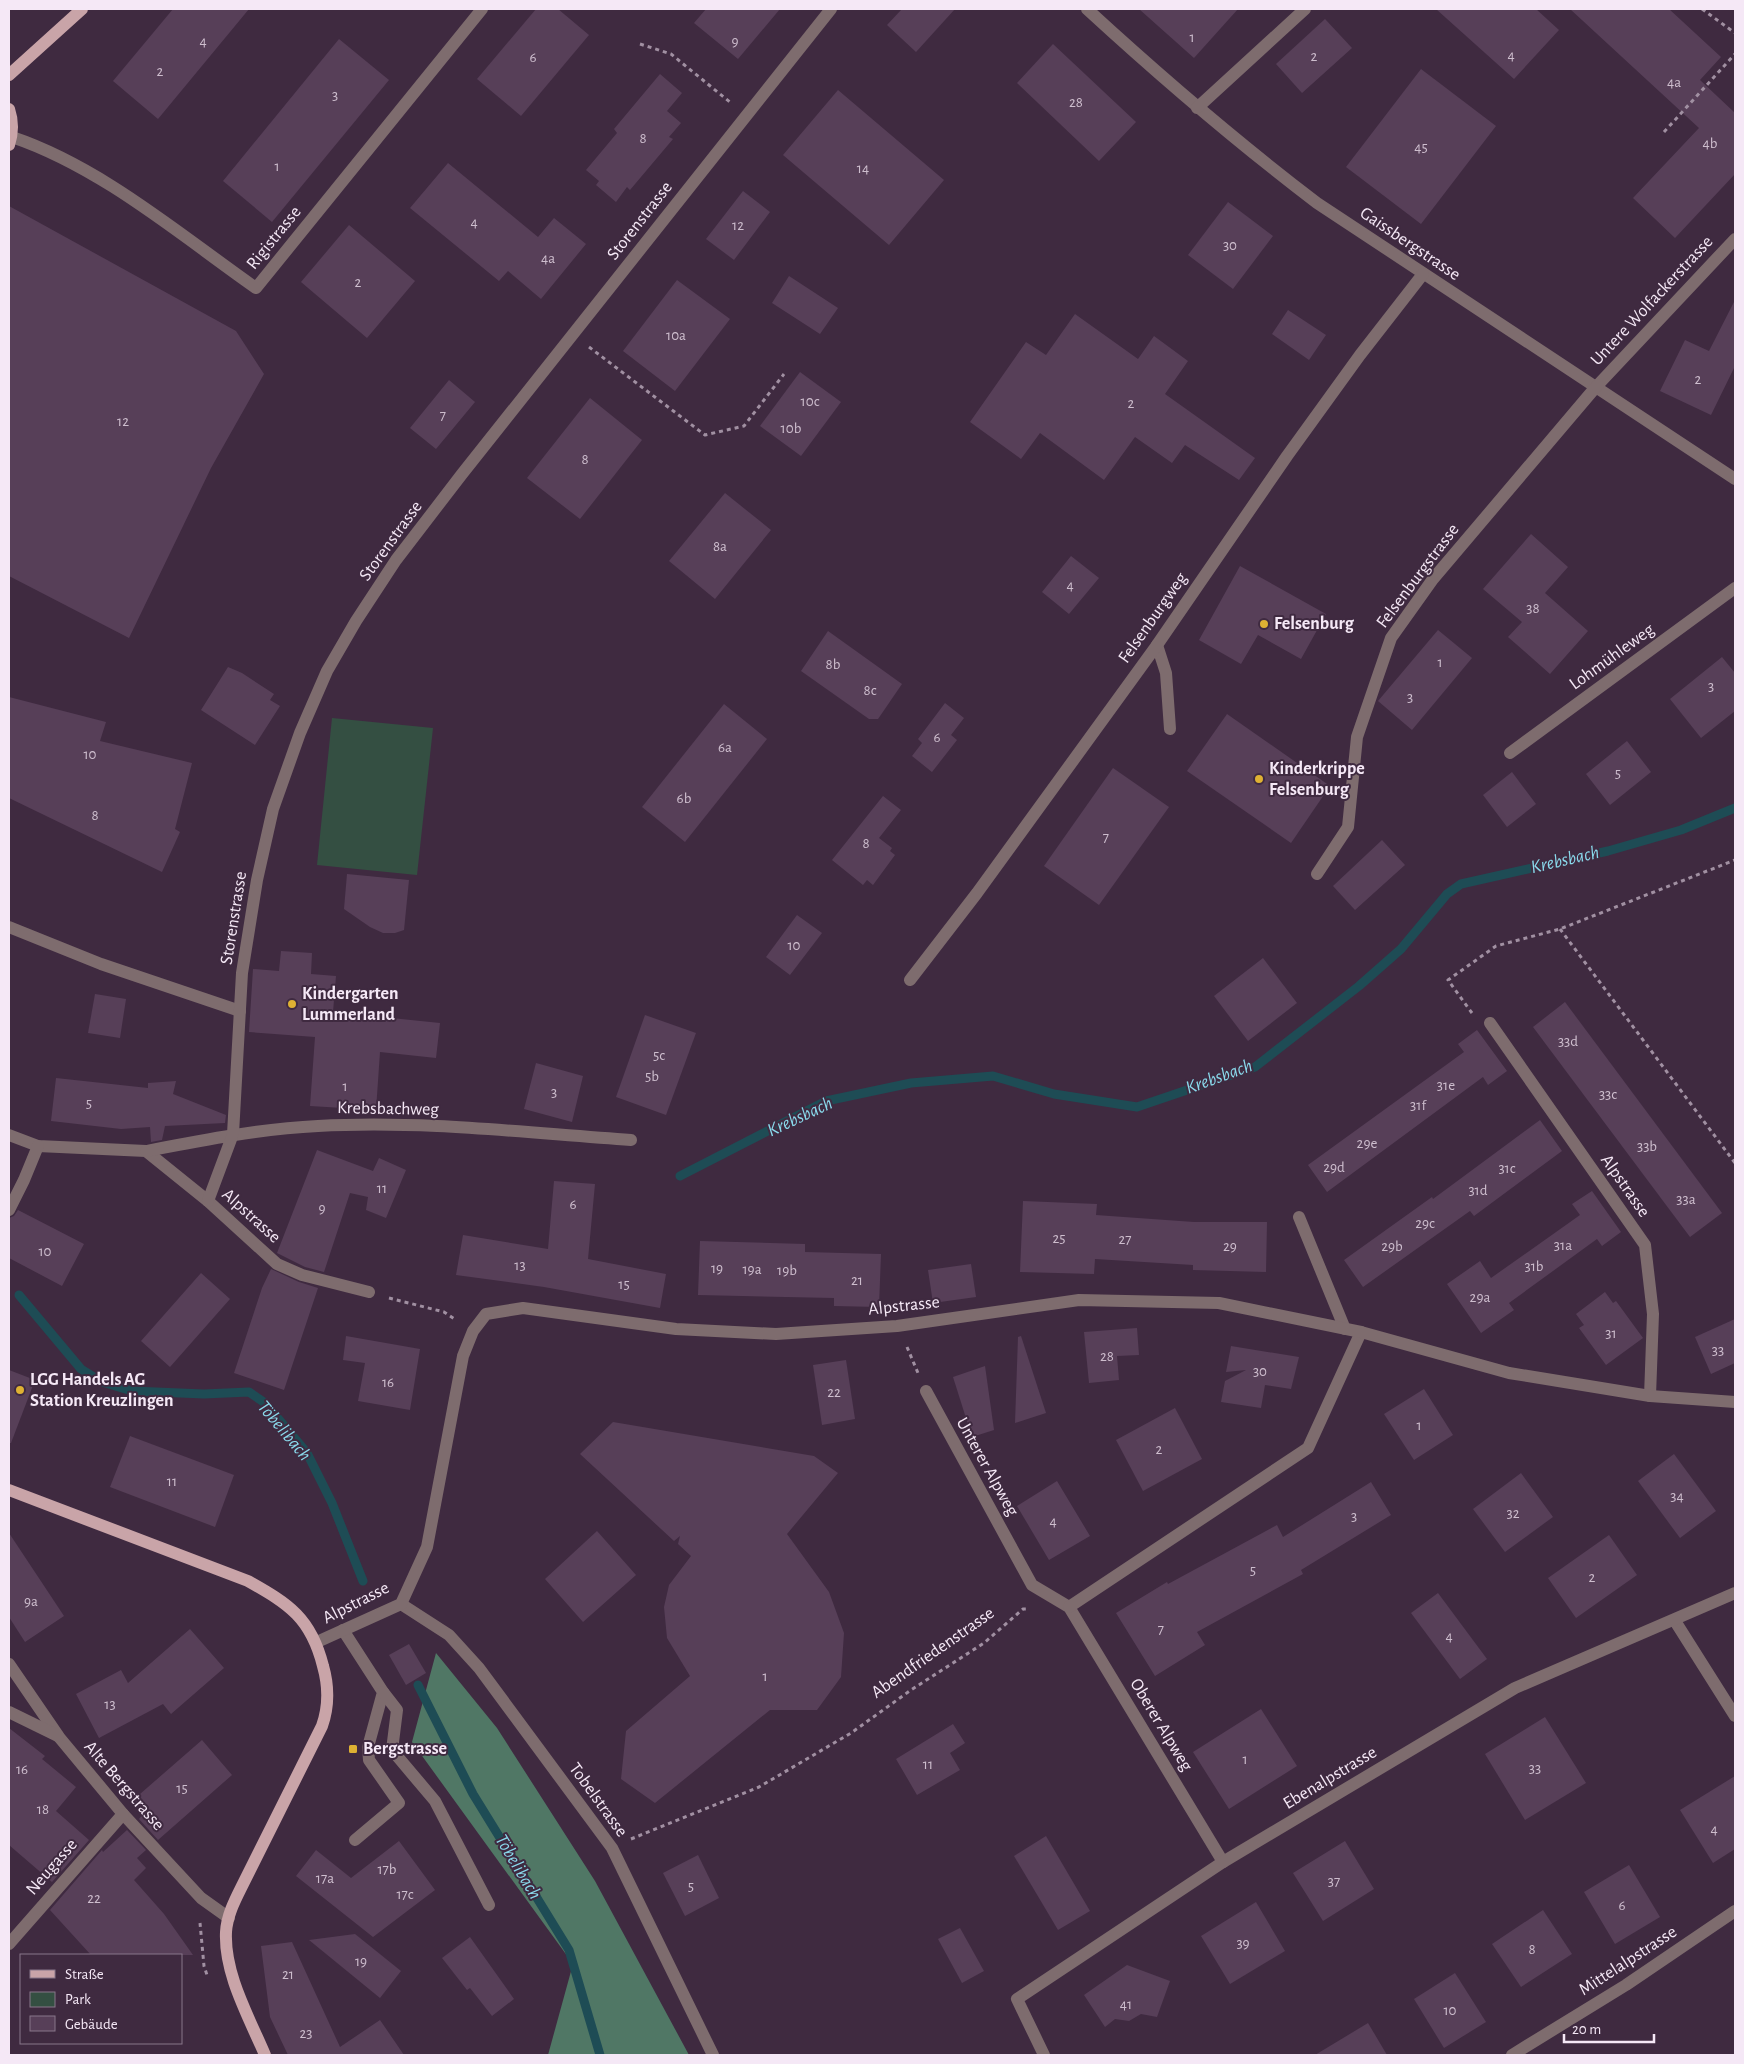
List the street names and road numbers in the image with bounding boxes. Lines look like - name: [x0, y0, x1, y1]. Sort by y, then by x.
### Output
- street label: Storenstrasse: [604, 178, 676, 264]
- street label: Rigistrasse: [243, 203, 305, 273]
- street label: Gaissbergstrasse: [1357, 204, 1463, 284]
- street label: Untere Wolfackerstrasse: [1587, 233, 1717, 369]
- street label: Storenstrasse: [356, 498, 426, 584]
- street label: Felsenburgstrasse: [1373, 521, 1463, 631]
- street label: Felsenburgweg: [1115, 569, 1191, 666]
- street label: Lohmühleweg: [1566, 620, 1658, 694]
- street label: Storenstrasse: [218, 870, 250, 966]
- street label: Krebsbachweg: [337, 1099, 439, 1119]
- street label: Alpstrasse: [1597, 1151, 1653, 1221]
- street label: Alpstrasse: [218, 1185, 284, 1247]
- street label: Alpstrasse: [867, 1293, 941, 1319]
- street label: Unterer Alpweg: [953, 1415, 1021, 1519]
- street label: Alpstrasse: [320, 1579, 392, 1627]
- street label: Abendfriedenstrasse: [868, 1604, 998, 1702]
- street label: Oberer Alpweg: [1126, 1676, 1196, 1775]
- street label: Alte Bergstrasse: [80, 1738, 168, 1834]
- street label: Ebenalpstrasse: [1280, 1743, 1380, 1813]
- street label: Tobelstrasse: [565, 1760, 631, 1840]
- street label: Neugasse: [23, 1835, 81, 1899]
- street label: Mittelalpstrasse: [1576, 1923, 1680, 1999]

